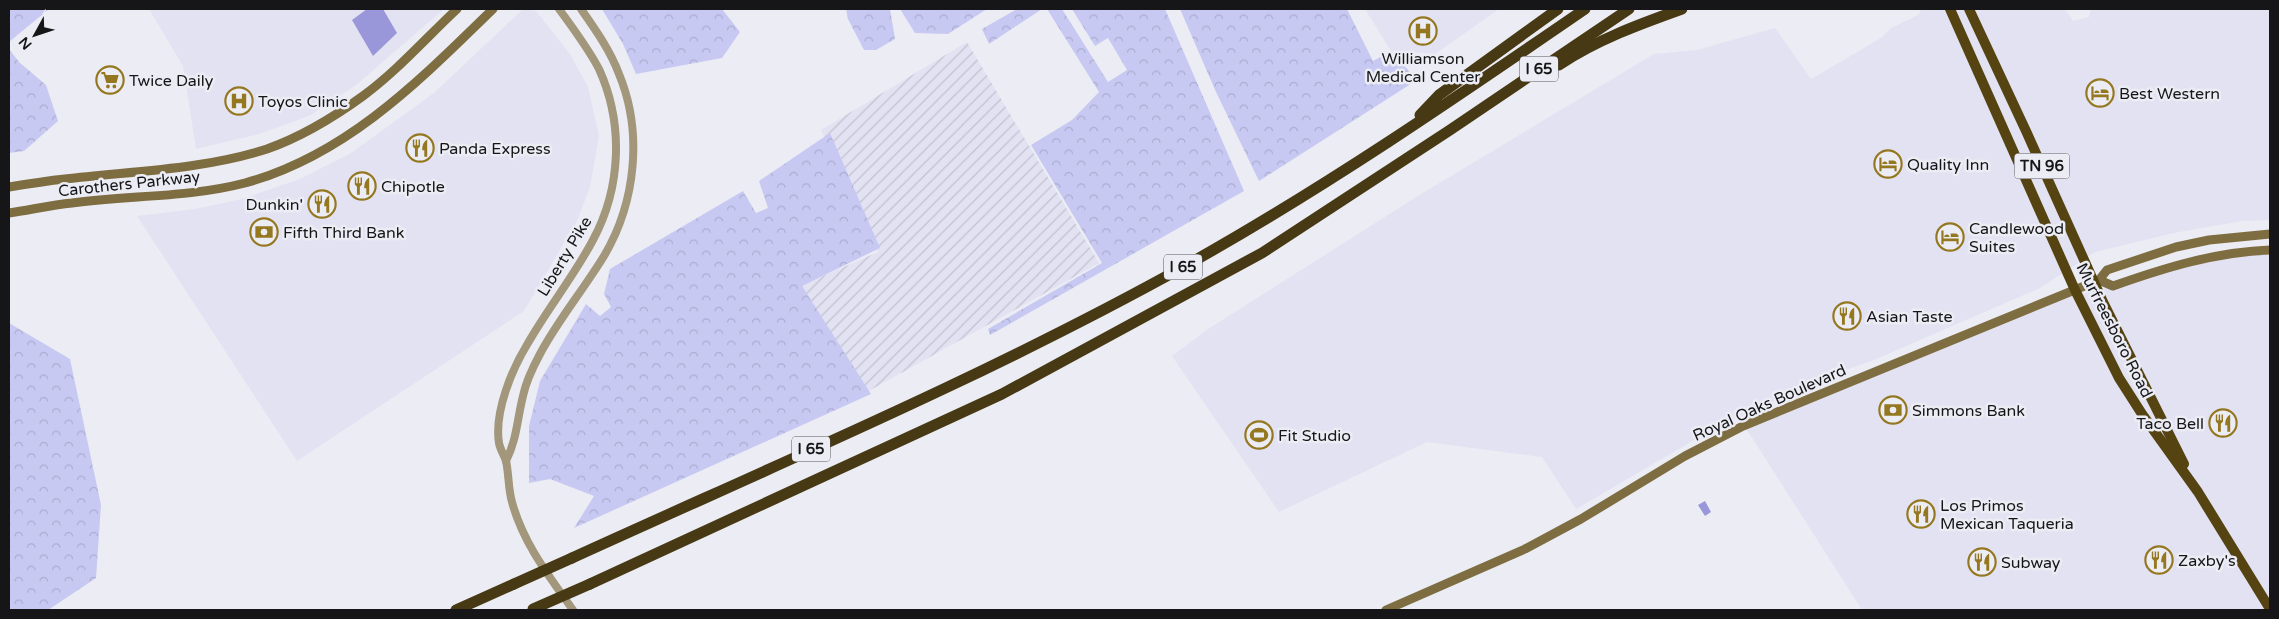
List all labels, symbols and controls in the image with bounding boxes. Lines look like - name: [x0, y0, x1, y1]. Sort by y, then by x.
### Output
- north arrow: [10, 10, 60, 60]
- hospital icon: Williamson Medical Center: [1408, 16, 1438, 46]
- text: N: [15, 33, 36, 53]
- place label: Williamson Medical Center: [1366, 49, 1481, 87]
- road number: I 65: [1520, 56, 1558, 82]
- supermarket icon: Twice Daily: [95, 65, 125, 95]
- place label: Twice Daily: [129, 71, 214, 91]
- hotel icon: Best Western: [2085, 78, 2115, 108]
- place label: Best Western: [2119, 84, 2220, 104]
- hospital icon: Toyos Clinic: [224, 86, 254, 116]
- place label: Toyos Clinic: [258, 92, 348, 112]
- restaurant icon: Panda Express: [405, 133, 435, 163]
- place label: Panda Express: [439, 139, 551, 159]
- hotel icon: Quality Inn: [1873, 149, 1903, 179]
- road number: TN 96: [2014, 154, 2070, 178]
- place label: Quality Inn: [1907, 155, 1989, 175]
- street label: Carothers Parkway: [57, 167, 202, 201]
- restaurant icon: Chipotle: [347, 171, 377, 201]
- place label: Chipotle: [381, 177, 445, 197]
- restaurant icon: Dunkin': [307, 189, 337, 219]
- place label: Dunkin': [246, 195, 303, 215]
- street label: Liberty Pike: [533, 213, 596, 300]
- bank icon: Fifth Third Bank: [249, 217, 279, 247]
- place label: Candlewood Suites: [1969, 219, 2064, 257]
- hotel icon: Candlewood Suites: [1935, 222, 1965, 252]
- place label: Fifth Third Bank: [283, 223, 405, 243]
- road number: I 65: [1164, 254, 1202, 280]
- street label: Murfreesboro Road: [2071, 260, 2157, 401]
- restaurant icon: Asian Taste: [1832, 301, 1862, 331]
- place label: Asian Taste: [1866, 307, 1953, 327]
- street label: Royal Oaks Boulevard: [1690, 360, 1849, 446]
- bank icon: Simmons Bank: [1878, 395, 1908, 425]
- place label: Simmons Bank: [1912, 401, 2025, 421]
- restaurant icon: Taco Bell: [2208, 408, 2238, 438]
- place label: Taco Bell: [2136, 414, 2204, 434]
- sports icon: Fit Studio: [1244, 420, 1274, 450]
- place label: Fit Studio: [1278, 426, 1351, 446]
- road number: I 65: [792, 436, 830, 462]
- place label: Los Primos Mexican Taqueria: [1940, 496, 2074, 534]
- restaurant icon: Los Primos Mexican Taqueria: [1906, 499, 1936, 529]
- restaurant icon: Zaxby's: [2144, 545, 2174, 575]
- restaurant icon: Subway: [1967, 547, 1997, 577]
- place label: Zaxby's: [2178, 551, 2236, 571]
- place label: Subway: [2001, 553, 2061, 573]

